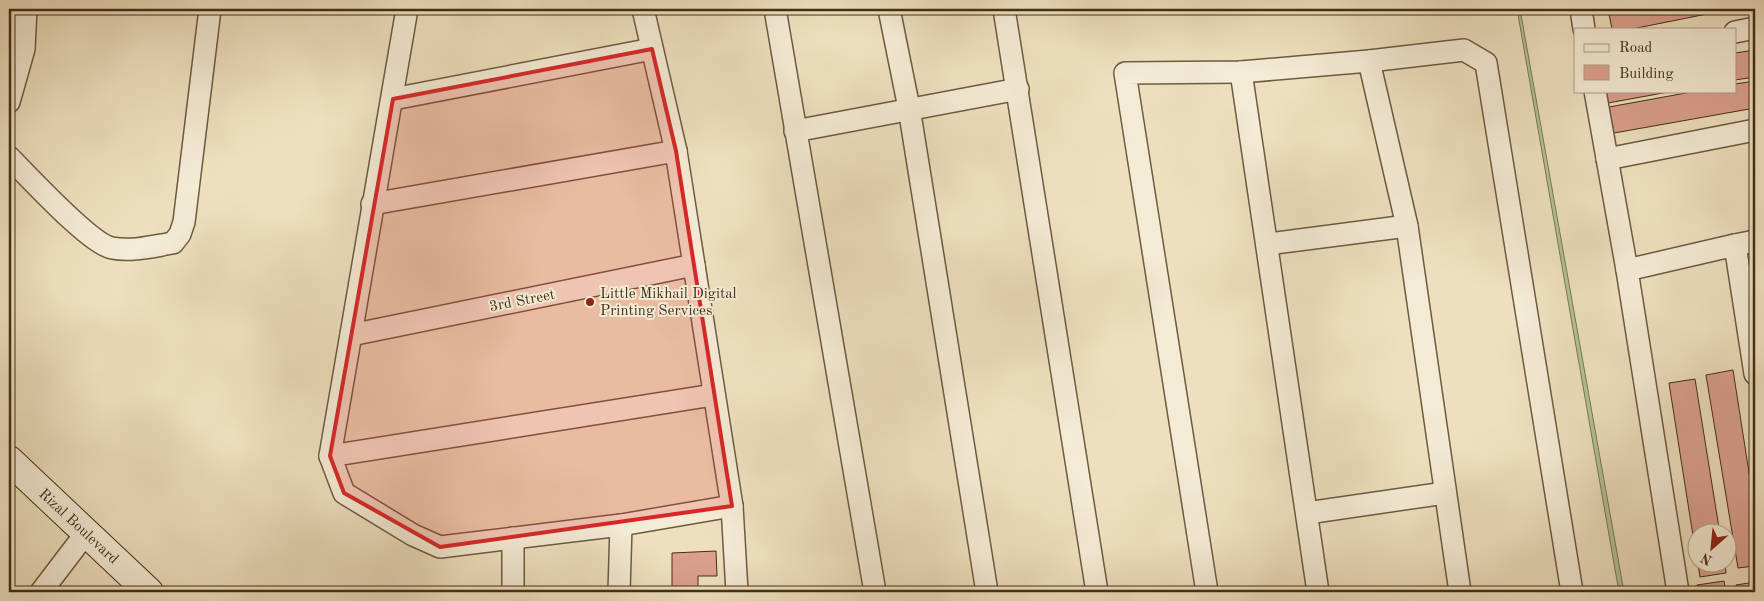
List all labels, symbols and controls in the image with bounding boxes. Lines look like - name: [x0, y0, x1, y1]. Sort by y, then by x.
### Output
- legend: [1574, 28, 1736, 92]
- text: Road: [1619, 41, 1653, 56]
- text: Building: [1619, 67, 1674, 82]
- place label: Little Mikhail Digital Printing Services: [600, 287, 737, 319]
- street label: 3rd Street: [488, 288, 556, 315]
- marker: Little Mikhail Digital Printing Services: [584, 296, 596, 308]
- street label: Rizal Boulevard: [35, 487, 121, 568]
- north arrow: [1686, 524, 1736, 574]
- text: N: [1698, 550, 1714, 567]

